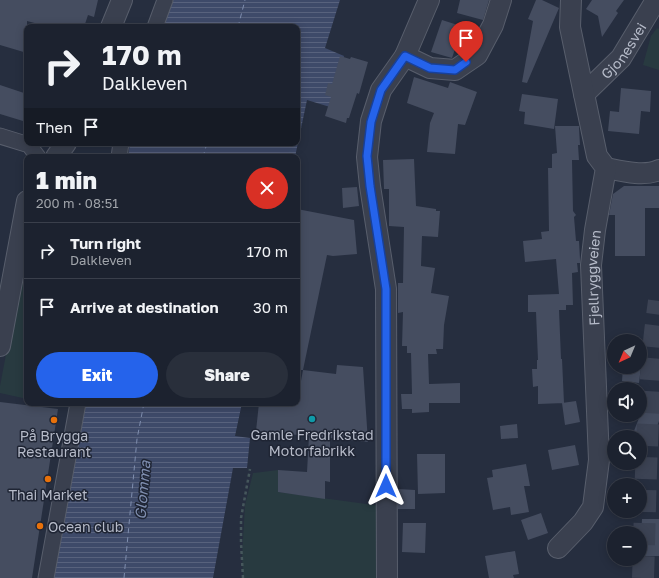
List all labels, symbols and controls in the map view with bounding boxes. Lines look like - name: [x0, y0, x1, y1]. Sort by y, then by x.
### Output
- street label: Gjonesvei: [597, 19, 649, 82]
- pin: [449, 21, 483, 62]
- icon: arrive: [455, 27, 477, 49]
- text: 170 m: [102, 38, 181, 71]
- icon: right: [36, 40, 88, 92]
- text: Dalkleven: [102, 72, 188, 94]
- icon: arrive: [80, 116, 102, 138]
- text: Then: [36, 118, 72, 136]
- text: 1 min: [36, 165, 97, 194]
- button: close: [246, 167, 288, 209]
- text: 200 m · 08:51: [36, 195, 119, 211]
- street label: Fjellryggveien: [582, 229, 603, 326]
- text: Turn right: [70, 234, 141, 252]
- icon: right: [36, 240, 58, 262]
- text: 170 m: [246, 242, 288, 260]
- text: Dalkleven: [70, 252, 132, 268]
- icon: arrive: [36, 296, 58, 318]
- text: Arrive at destination: [70, 298, 219, 316]
- text: 30 m: [253, 298, 288, 316]
- north arrow: [607, 334, 647, 374]
- map controls: [607, 334, 647, 566]
- button: Exit: [36, 352, 158, 398]
- button: Share: [166, 352, 288, 398]
- button: sound: [607, 382, 647, 422]
- marker: Gamle Fredrikstad Motorfabrikk: [307, 414, 317, 424]
- marker: På Brygga Restaurant: [49, 415, 59, 425]
- place label: Gamle Fredrikstad Motorfabrikk: [250, 426, 374, 459]
- place label: På Brygga Restaurant: [17, 427, 91, 460]
- button: search: [607, 430, 647, 470]
- water label: Glomma: [130, 459, 154, 520]
- position arrow: [365, 465, 407, 507]
- marker: Thai Market: [43, 474, 53, 484]
- button: +: [607, 478, 647, 518]
- place label: Thai Market: [8, 486, 88, 503]
- place label: Ocean club: [48, 518, 123, 535]
- marker: Ocean club: [35, 521, 45, 531]
- button: −: [607, 526, 647, 566]

